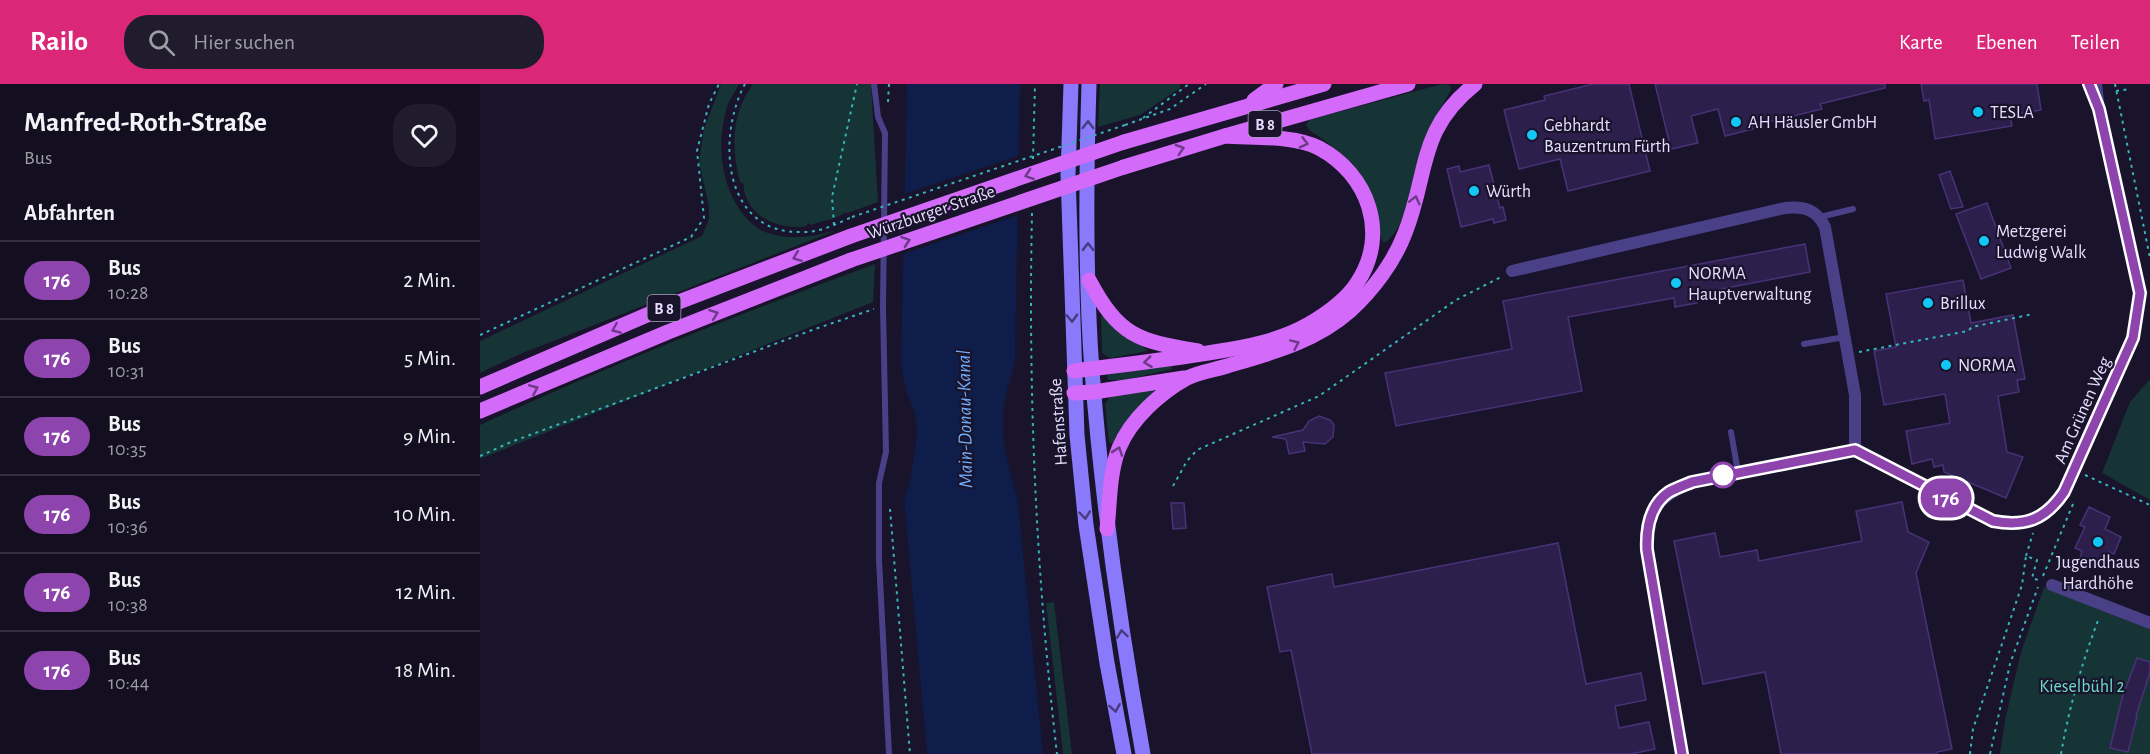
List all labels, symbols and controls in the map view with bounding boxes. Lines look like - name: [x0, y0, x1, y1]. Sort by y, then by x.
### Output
- search box: [124, 15, 544, 69]
- icon: search: [145, 26, 178, 59]
- text: Railo: [30, 28, 88, 56]
- text: Hier suchen: [193, 31, 295, 53]
- text: Karte: [1899, 32, 1943, 53]
- text: Ebenen: [1976, 32, 2038, 53]
- text: Teilen: [2071, 32, 2120, 53]
- button: heart: [393, 104, 456, 167]
- place label: TESLA: [1990, 104, 2034, 122]
- marker: TESLA: [1971, 105, 1985, 119]
- text: Manfred-Roth-Straße: [24, 109, 267, 137]
- road number: B 8: [1248, 111, 1282, 137]
- place label: AH Häusler GmbH: [1748, 114, 1877, 132]
- marker: AH Häusler GmbH: [1729, 115, 1743, 129]
- place label: Gebhardt Bauzentrum Fürth: [1544, 117, 1671, 156]
- one-way arrow: [1081, 121, 1094, 130]
- marker: Gebhardt Bauzentrum Fürth: [1525, 128, 1539, 142]
- one-way arrow: [1298, 136, 1308, 149]
- one-way arrow: [1174, 144, 1185, 157]
- text: Bus: [24, 148, 52, 168]
- one-way arrow: [1024, 167, 1035, 180]
- street label: Würzburger Straße: [865, 183, 998, 243]
- place label: Würth: [1486, 183, 1531, 201]
- marker: Würth: [1467, 184, 1481, 198]
- one-way arrow: [1407, 195, 1420, 205]
- text: Abfahrten: [24, 202, 115, 224]
- place label: Metzgerei Ludwig Walk: [1996, 223, 2087, 262]
- marker: Metzgerei Ludwig Walk: [1977, 234, 1991, 248]
- one-way arrow: [900, 236, 911, 249]
- one-way arrow: [1082, 243, 1094, 252]
- one-way arrow: [792, 250, 803, 262]
- text: Bus: [108, 257, 141, 279]
- place label: NORMA Hauptverwaltung: [1688, 265, 1812, 304]
- text: 2 Min.: [403, 269, 456, 291]
- text: 176: [44, 270, 70, 291]
- marker: NORMA Hauptverwaltung: [1669, 276, 1683, 290]
- text: 10:28: [108, 283, 149, 303]
- road number: B 8: [648, 295, 681, 321]
- place label: Brillux: [1940, 295, 1986, 313]
- marker: Brillux: [1921, 296, 1935, 310]
- one-way arrow: [708, 309, 719, 321]
- one-way arrow: [1066, 313, 1079, 322]
- one-way arrow: [611, 322, 622, 334]
- text: Bus: [108, 335, 141, 357]
- one-way arrow: [1289, 339, 1300, 351]
- text: 5 Min.: [404, 347, 456, 369]
- text: 176: [44, 348, 70, 369]
- water label: Main-Donau-Kanal: [954, 350, 976, 488]
- street label: Am Grünen Weg: [2051, 354, 2115, 467]
- one-way arrow: [1144, 355, 1153, 368]
- place label: NORMA: [1958, 357, 2017, 375]
- marker: NORMA: [1939, 358, 1953, 372]
- text: 10:31: [108, 361, 145, 381]
- street label: Hafenstraße: [1047, 378, 1071, 466]
- one-way arrow: [528, 384, 539, 396]
- text: Bus: [108, 413, 141, 435]
- text: 9 Min.: [403, 425, 456, 447]
- text: 176: [44, 426, 70, 447]
- text: 10:35: [108, 439, 147, 459]
- one-way arrow: [1111, 446, 1124, 457]
- unlabelled marker: [1710, 462, 1736, 488]
- line badge: 176: [1912, 478, 1980, 518]
- text: 176: [1933, 488, 1959, 509]
- text: Bus: [108, 491, 141, 513]
- text: 10 Min.: [394, 503, 456, 525]
- text: 176: [44, 504, 70, 525]
- one-way arrow: [1079, 511, 1091, 520]
- text: 10:36: [108, 517, 148, 537]
- marker: Jugendhaus Hardhöhe: [2091, 535, 2105, 549]
- place label: Jugendhaus Hardhöhe: [2056, 554, 2140, 593]
- text: Bus: [108, 569, 141, 591]
- text: 12 Min.: [396, 581, 456, 603]
- text: 176: [44, 582, 70, 603]
- text: 10:38: [108, 595, 148, 615]
- one-way arrow: [1116, 630, 1128, 639]
- text: Bus: [108, 647, 141, 669]
- text: 18 Min.: [395, 659, 456, 681]
- text: 176: [44, 660, 70, 681]
- text: 10:44: [108, 673, 149, 693]
- park label: Kieselbühl 2: [2039, 678, 2125, 696]
- one-way arrow: [1108, 702, 1121, 712]

